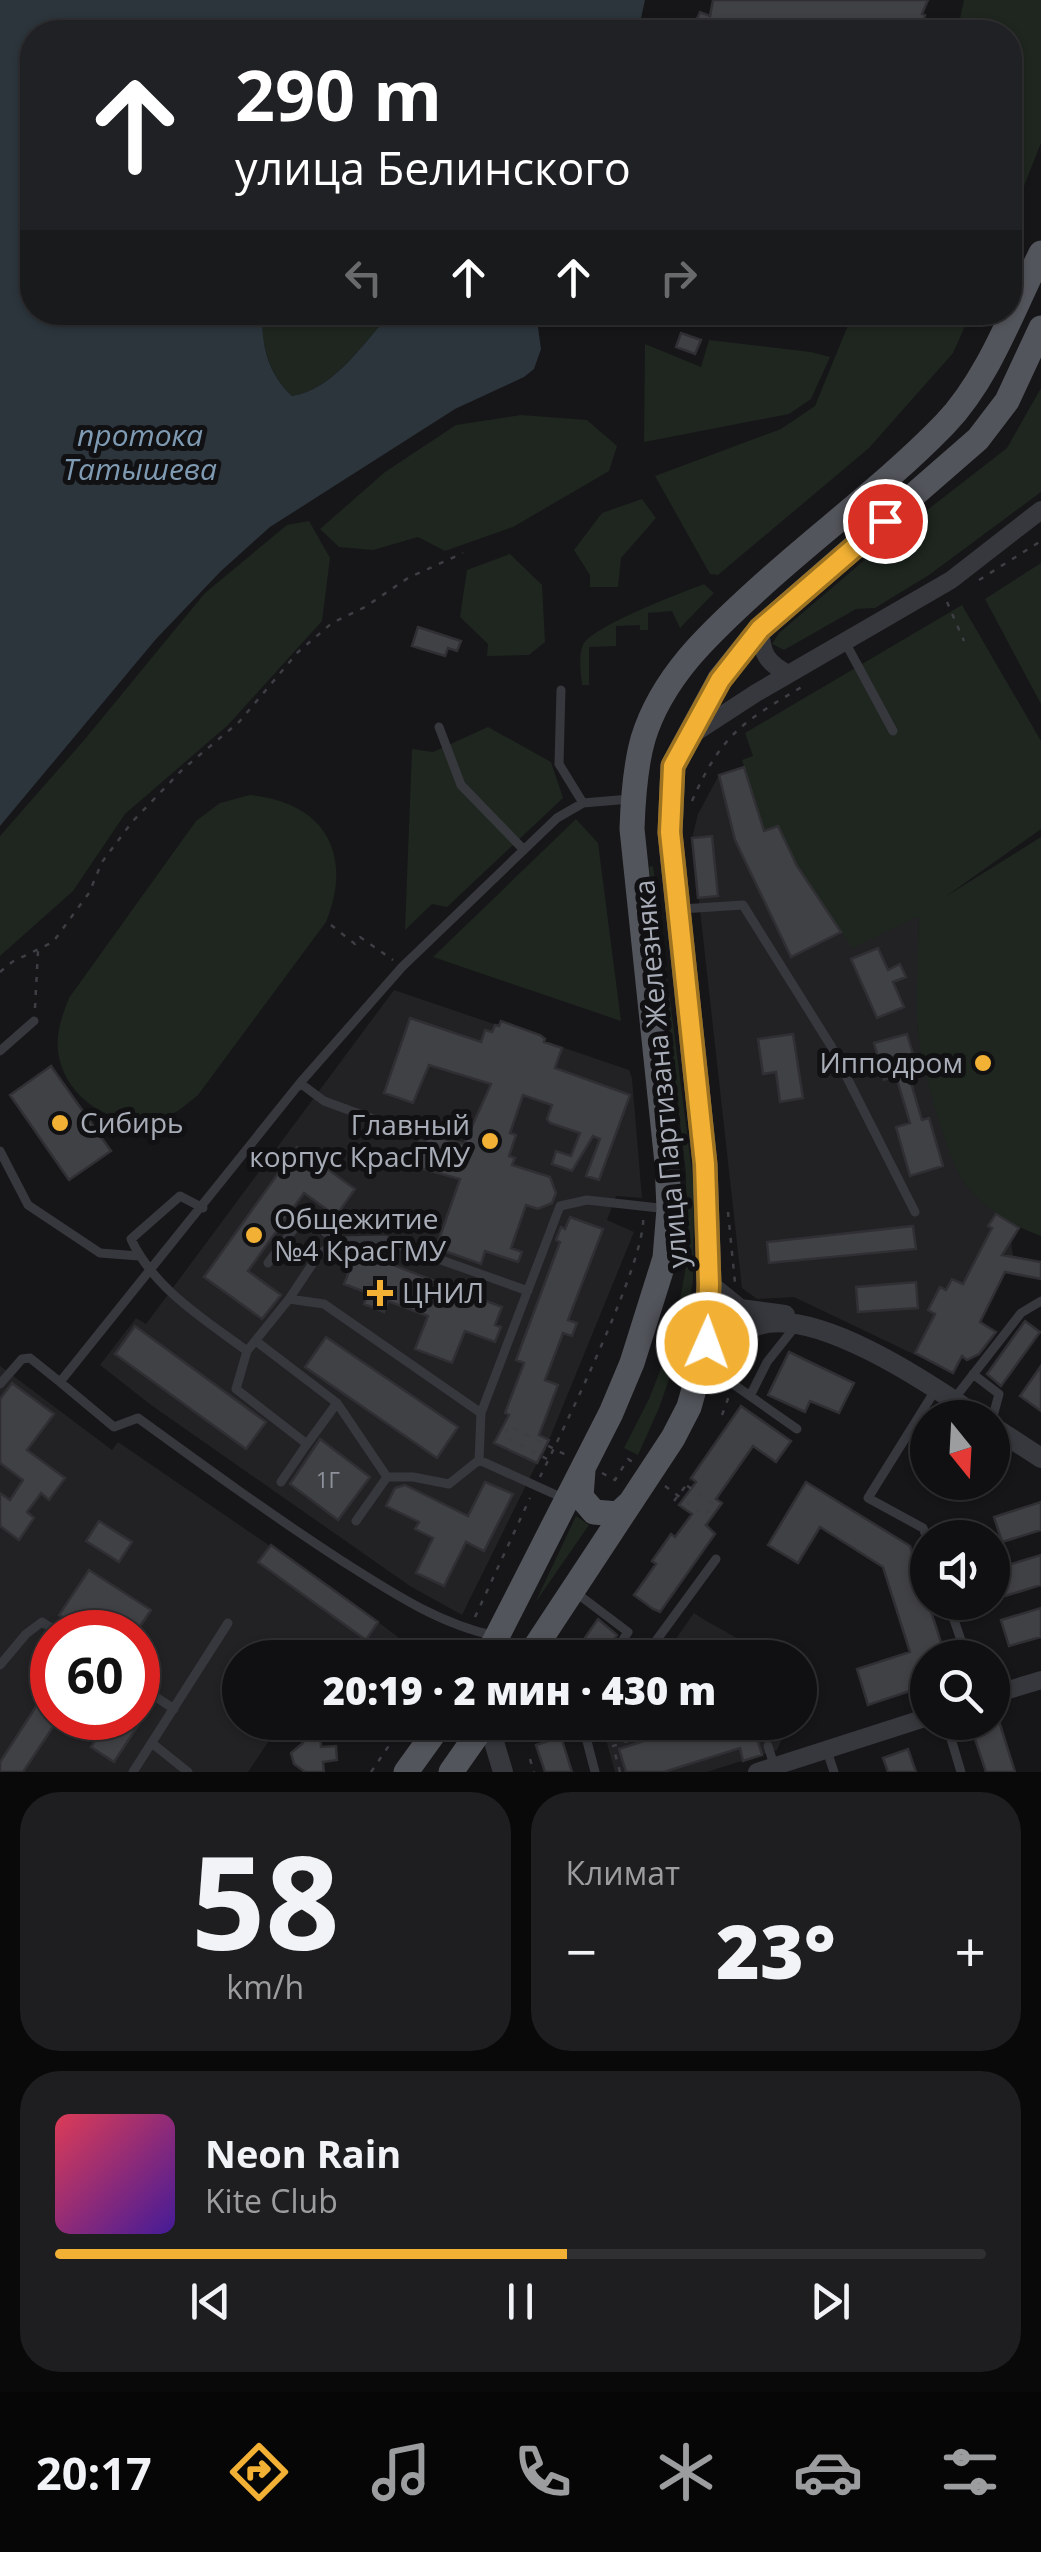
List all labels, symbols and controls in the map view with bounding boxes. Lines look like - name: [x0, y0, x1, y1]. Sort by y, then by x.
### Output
- text: 290 m: [235, 46, 442, 142]
- icon: ahead: [70, 60, 200, 190]
- text: улица Белинского: [235, 137, 631, 198]
- icon: left: [336, 250, 391, 305]
- icon: ahead: [441, 250, 496, 305]
- icon: ahead: [546, 250, 601, 305]
- icon: right: [651, 250, 706, 305]
- water label: протока Татышева: [63, 414, 217, 489]
- pin: [843, 479, 928, 564]
- icon: arrive: [858, 494, 913, 549]
- street label: улица Партизана Железняка: [624, 878, 696, 1270]
- place label: Ипподром: [820, 1043, 963, 1081]
- marker: Ипподром: [972, 1052, 994, 1074]
- place label: Сибирь: [80, 1103, 184, 1141]
- place label: Главный корпус КрасГМУ: [249, 1105, 471, 1175]
- marker: Сибирь: [49, 1112, 71, 1134]
- marker: Главный корпус КрасГМУ: [479, 1130, 501, 1152]
- place label: Общежитие №4 КрасГМУ: [274, 1199, 447, 1269]
- marker: Общежитие №4 КрасГМУ: [243, 1224, 265, 1246]
- place label: ЦНИЛ: [402, 1273, 484, 1311]
- marker: ЦНИЛ: [367, 1280, 393, 1306]
- position arrow: [655, 1291, 759, 1395]
- north arrow: [910, 1400, 1010, 1500]
- map controls: [910, 1400, 1010, 1740]
- house number: 1Г: [316, 1464, 340, 1494]
- button: sound: [910, 1520, 1010, 1620]
- speed limit sign: 60: [30, 1610, 160, 1740]
- button: search: [910, 1640, 1010, 1740]
- text: 20:19 · 2 мин · 430 m: [323, 1664, 716, 1716]
- text: 58: [191, 1811, 340, 1988]
- text: Климат: [566, 1851, 680, 1894]
- text: 23°: [716, 1899, 836, 2001]
- text: −: [566, 1913, 597, 1988]
- text: +: [955, 1913, 986, 1988]
- text: km/h: [226, 1965, 304, 2008]
- text: Neon Rain: [205, 2127, 401, 2179]
- text: Kite Club: [205, 2179, 338, 2222]
- icon: previous: [183, 2274, 238, 2329]
- icon: pause: [493, 2274, 548, 2329]
- icon: next: [803, 2274, 858, 2329]
- icon: directions: [224, 2437, 294, 2507]
- icon: music: [366, 2437, 436, 2507]
- icon: phone: [508, 2437, 578, 2507]
- icon: climate: [651, 2437, 721, 2507]
- icon: car: [793, 2437, 863, 2507]
- icon: filters: [935, 2437, 1005, 2507]
- text: 20:17: [36, 2442, 152, 2503]

